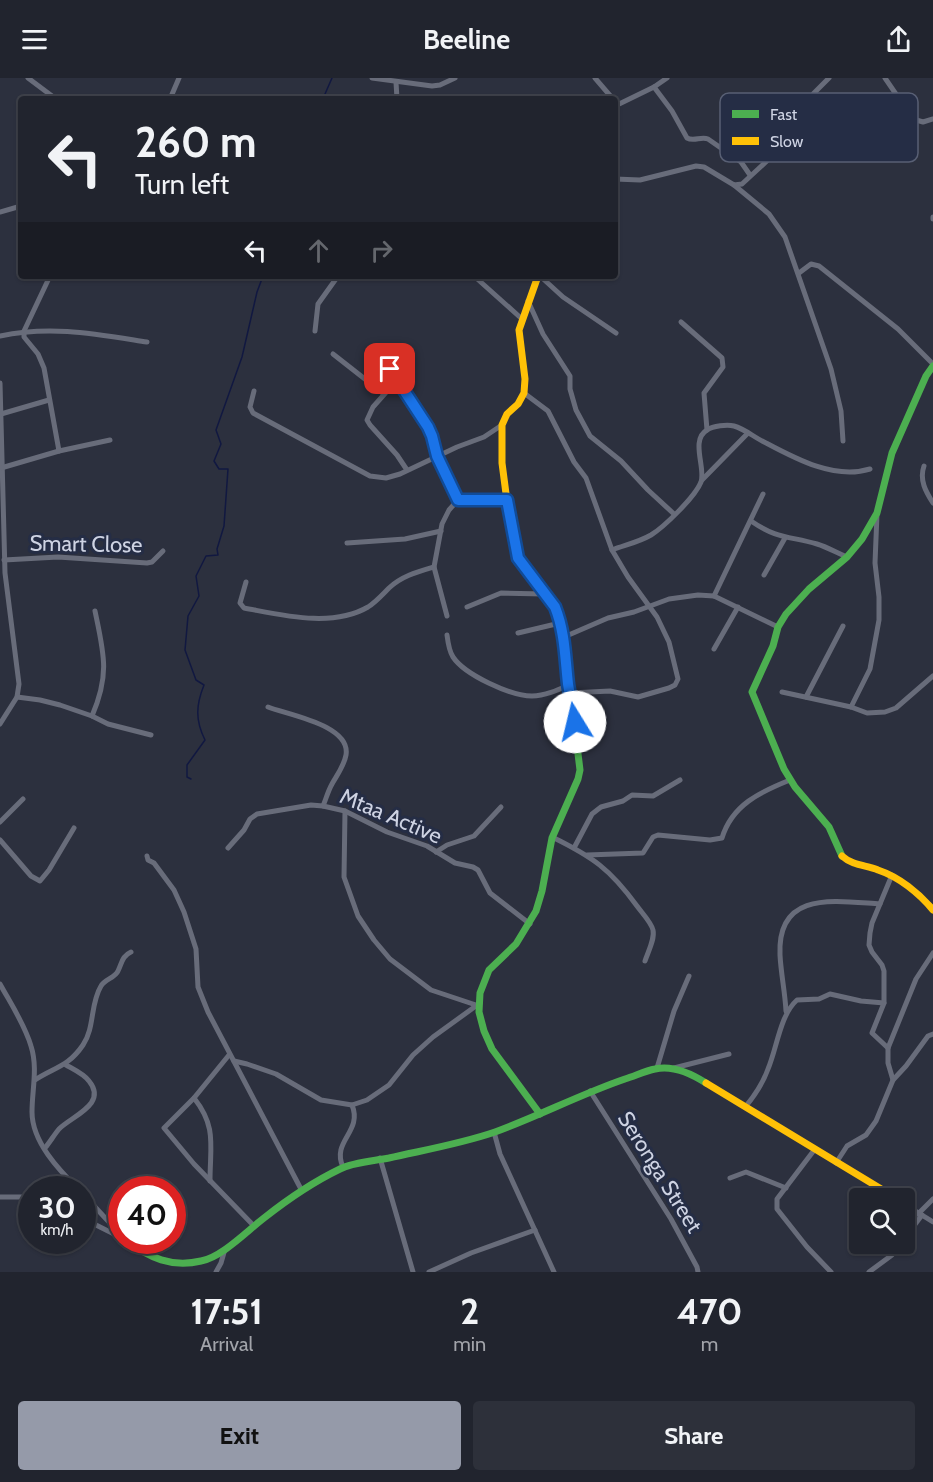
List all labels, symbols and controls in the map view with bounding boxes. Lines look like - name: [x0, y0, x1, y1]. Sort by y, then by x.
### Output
- icon: menu: [18, 23, 51, 56]
- text: Beeline: [423, 23, 510, 56]
- icon: share: [882, 23, 915, 56]
- legend: [720, 93, 918, 162]
- text: Fast: [770, 105, 798, 124]
- text: 260 m: [135, 116, 256, 168]
- icon: left: [36, 120, 114, 198]
- text: Slow: [770, 132, 804, 151]
- text: Turn left: [135, 168, 229, 201]
- icon: left: [239, 234, 272, 267]
- icon: ahead: [302, 234, 335, 267]
- icon: right: [365, 234, 398, 267]
- pin: [364, 343, 415, 394]
- icon: arrive: [373, 352, 406, 385]
- street label: Smart Close: [29, 530, 143, 558]
- position arrow: [543, 690, 607, 754]
- street label: Mtaa Active: [336, 782, 446, 850]
- street label: Seronga Street: [612, 1106, 708, 1238]
- speed limit sign: 40: [108, 1176, 186, 1254]
- map controls: [849, 1188, 915, 1254]
- button: search: [849, 1188, 915, 1254]
- text: 30: [38, 1189, 76, 1226]
- text: km/h: [41, 1221, 73, 1239]
- text: 17:51: [190, 1289, 263, 1333]
- text: 2: [460, 1289, 479, 1333]
- text: 470: [677, 1289, 743, 1333]
- text: Arrival: [200, 1332, 253, 1356]
- text: min: [453, 1332, 486, 1356]
- text: m: [701, 1332, 718, 1356]
- button: Exit: [18, 1401, 461, 1470]
- button: Share: [473, 1401, 915, 1470]

